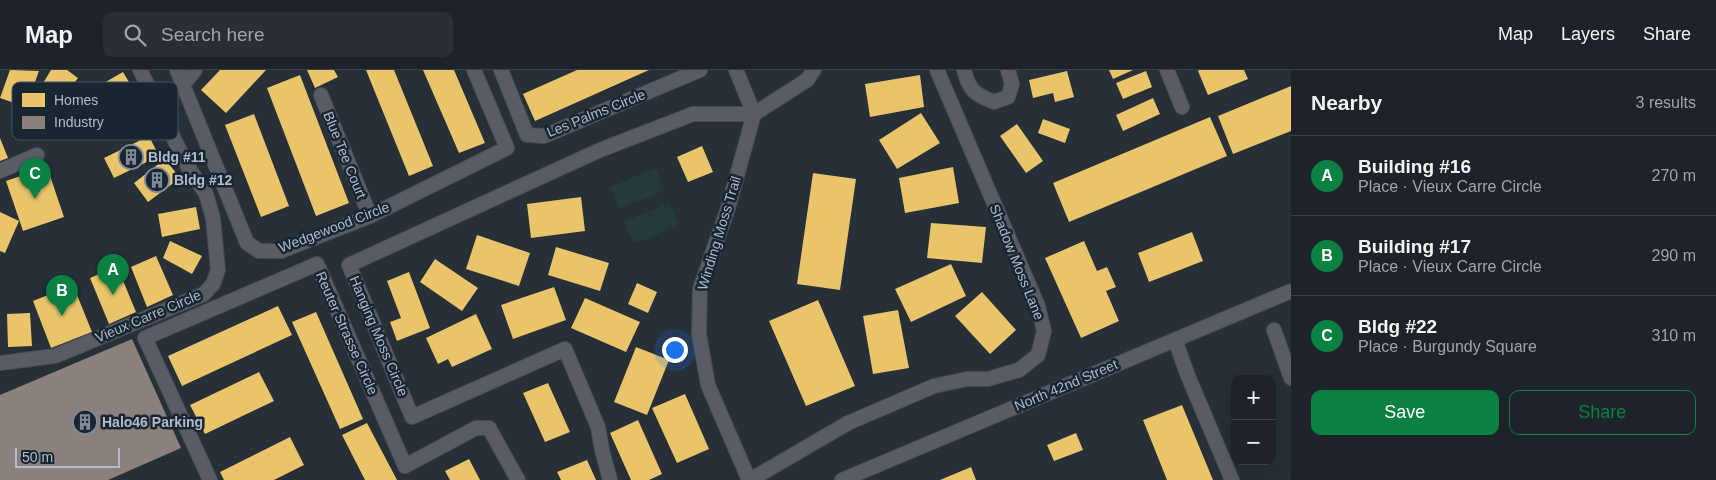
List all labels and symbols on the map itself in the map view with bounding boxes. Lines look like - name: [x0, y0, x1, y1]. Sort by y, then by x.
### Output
- legend: [12, 82, 178, 140]
- street label: Les Palms Circle: [544, 86, 648, 140]
- text: Homes: [54, 92, 98, 108]
- street label: Blue Tee Court: [320, 109, 370, 201]
- text: Industry: [54, 114, 104, 130]
- building icon: Bldg #11: [118, 144, 144, 170]
- place label: Bldg #11: [148, 149, 206, 165]
- pin: C: [19, 158, 51, 199]
- building icon: Bldg #12: [144, 167, 170, 193]
- place label: Bldg #12: [174, 172, 233, 188]
- street label: Winding Moss Trail: [694, 174, 744, 292]
- street label: Wedgewood Circle: [276, 198, 392, 255]
- street label: Shadow Moss Lane: [987, 202, 1048, 322]
- pin: A: [97, 254, 129, 295]
- street label: Reuter Strasse Circle: [313, 269, 381, 397]
- street label: Hanging Moss Circle: [346, 273, 412, 399]
- pin: B: [46, 275, 78, 316]
- street label: Vieux Carre Circle: [93, 286, 203, 346]
- your location: [662, 337, 688, 363]
- street label: North 42nd Street: [1012, 356, 1120, 414]
- building icon: Halo46 Parking: [72, 409, 98, 435]
- place label: Halo46 Parking: [102, 414, 203, 430]
- scale bar: [15, 445, 120, 468]

